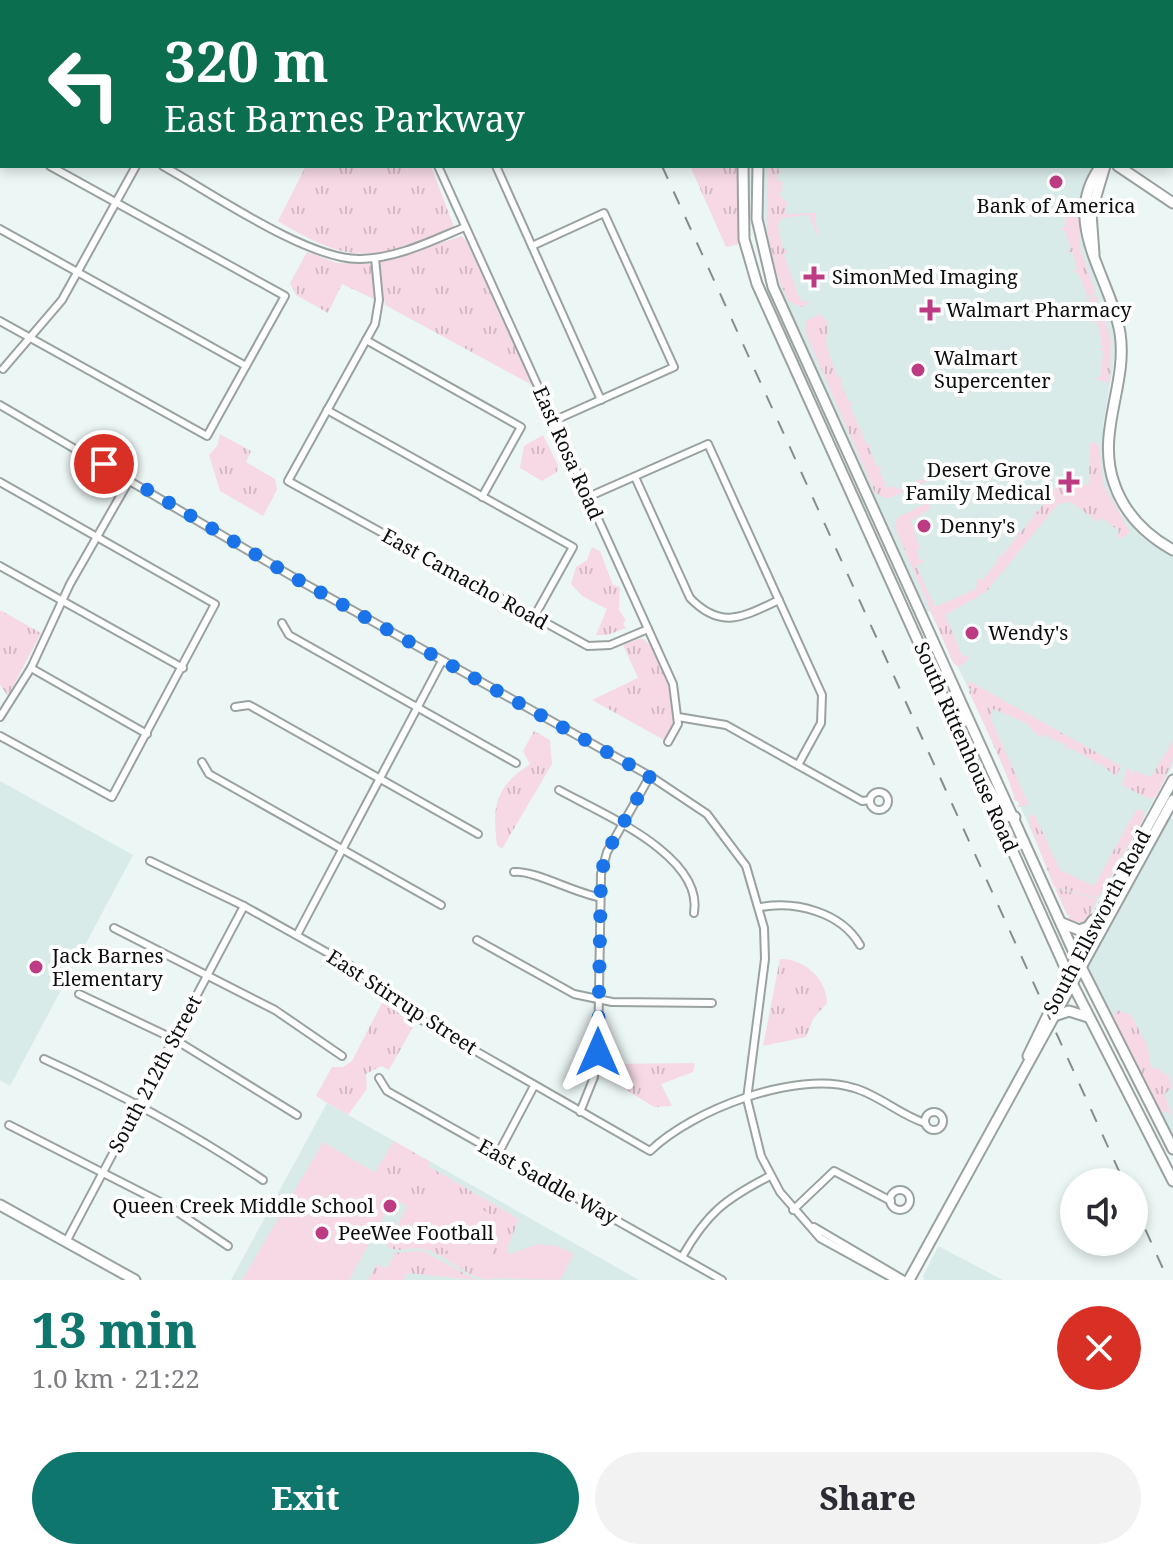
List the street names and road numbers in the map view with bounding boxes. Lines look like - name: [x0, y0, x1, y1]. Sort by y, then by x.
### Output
- street label: East Rosa Road: [527, 382, 610, 524]
- street label: East Camacho Road: [377, 522, 553, 635]
- street label: South Rittenhouse Road: [908, 637, 1025, 856]
- street label: South Ellsworth Road: [1036, 825, 1157, 1019]
- street label: East Stirrup Street: [322, 943, 483, 1060]
- street label: South 212th Street: [102, 990, 207, 1157]
- street label: East Saddle Way: [474, 1132, 623, 1231]

